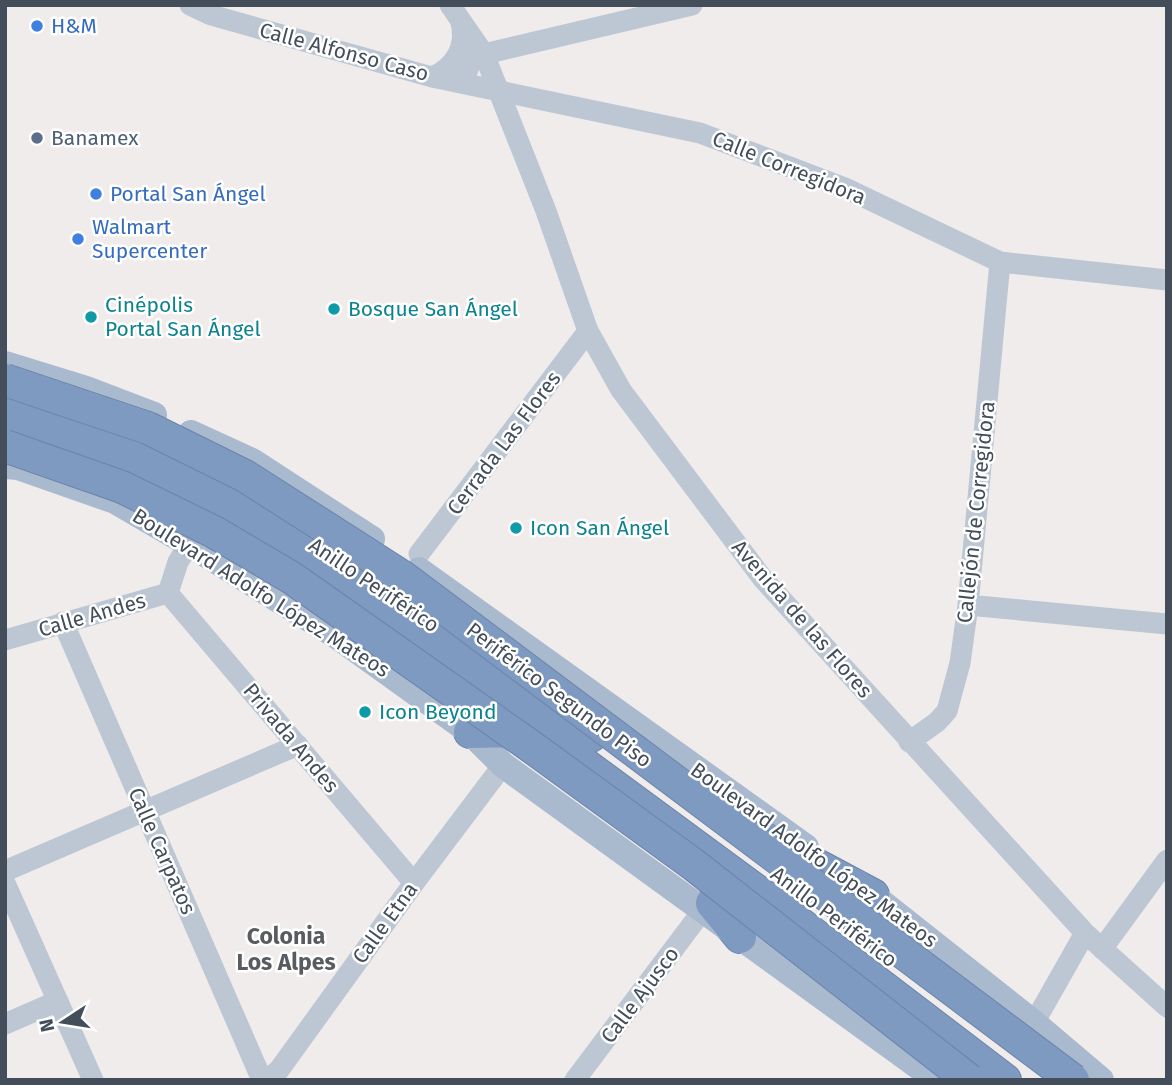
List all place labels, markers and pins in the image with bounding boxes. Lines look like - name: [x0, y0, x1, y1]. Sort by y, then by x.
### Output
- place label: H&M: [51, 13, 97, 39]
- marker: H&M: [29, 18, 45, 34]
- place label: Banamex: [51, 125, 139, 151]
- marker: Banamex: [29, 130, 45, 146]
- place label: Portal San Ángel: [110, 181, 266, 207]
- marker: Portal San Ángel: [88, 186, 104, 202]
- place label: Walmart Supercenter: [92, 214, 207, 264]
- marker: Walmart Supercenter: [70, 231, 86, 247]
- place label: Cinépolis Portal San Ángel: [105, 292, 261, 342]
- place label: Bosque San Ángel: [348, 296, 518, 322]
- marker: Bosque San Ángel: [326, 301, 342, 317]
- marker: Cinépolis Portal San Ángel: [83, 309, 99, 325]
- place label: Icon San Ángel: [530, 515, 669, 541]
- marker: Icon San Ángel: [508, 520, 524, 536]
- place label: Icon Beyond: [379, 699, 496, 725]
- marker: Icon Beyond: [357, 704, 373, 720]

